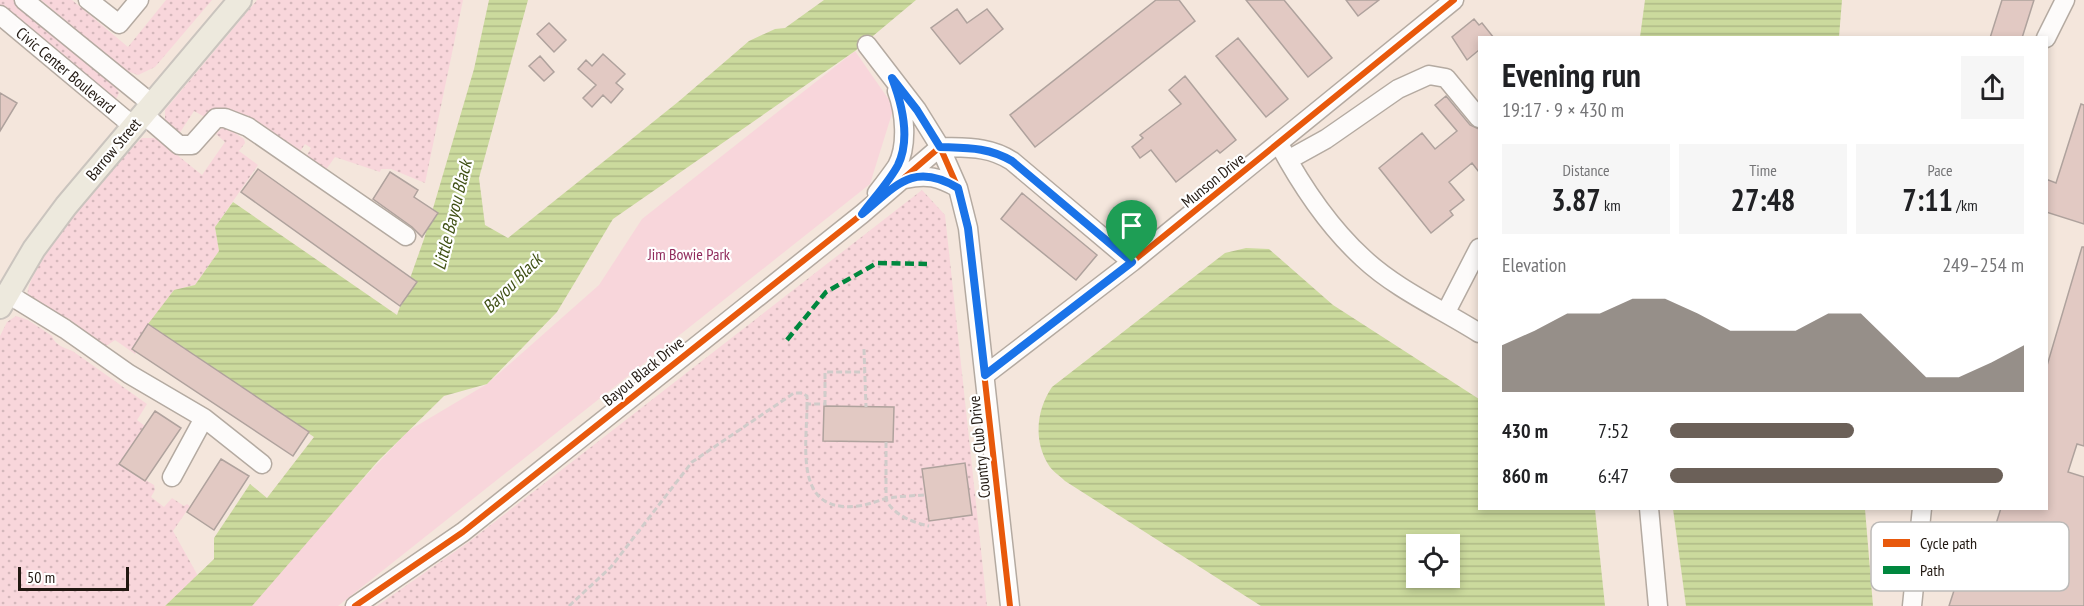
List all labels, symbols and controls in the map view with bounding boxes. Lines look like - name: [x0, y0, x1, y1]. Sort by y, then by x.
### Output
- street label: Civic Center Boulevard: [12, 23, 120, 117]
- text: Evening run: [1502, 53, 1641, 96]
- button: share: [1961, 56, 2024, 119]
- text: 19:17 · 9 × 430 m: [1502, 97, 1624, 123]
- street label: Barrow Street: [81, 113, 145, 184]
- street label: Munson Drive: [1177, 148, 1249, 212]
- water label: Little Bayou Black: [427, 156, 477, 272]
- text: Distance: [1562, 160, 1610, 180]
- text: Time: [1749, 160, 1777, 180]
- text: Pace: [1927, 160, 1953, 180]
- text: 3.87: [1551, 180, 1601, 219]
- text: 27:48: [1731, 180, 1795, 219]
- text: 7:11: [1902, 180, 1953, 219]
- text: km: [1601, 195, 1621, 215]
- text: /km: [1953, 195, 1978, 215]
- pin: [1106, 200, 1157, 262]
- icon: arrive: [1115, 209, 1148, 242]
- park label: Jim Bowie Park: [647, 244, 731, 264]
- water label: Bayou Black: [477, 247, 548, 318]
- text: Elevation: [1502, 252, 1566, 278]
- text: 249–254 m: [1942, 252, 2024, 278]
- street label: Bayou Black Drive: [598, 332, 688, 410]
- street label: Country Club Drive: [964, 395, 994, 499]
- text: 430 m: [1502, 418, 1548, 444]
- text: 7:52: [1598, 418, 1629, 444]
- text: 860 m: [1502, 463, 1548, 489]
- text: 6:47: [1598, 463, 1629, 489]
- legend: [1871, 522, 2069, 591]
- text: Cycle path: [1920, 533, 1977, 553]
- map controls: [1406, 534, 1460, 588]
- button: locate: [1406, 534, 1460, 588]
- text: Path: [1920, 560, 1945, 580]
- scale bar: [18, 564, 129, 592]
- text: 50 m: [27, 567, 55, 587]

